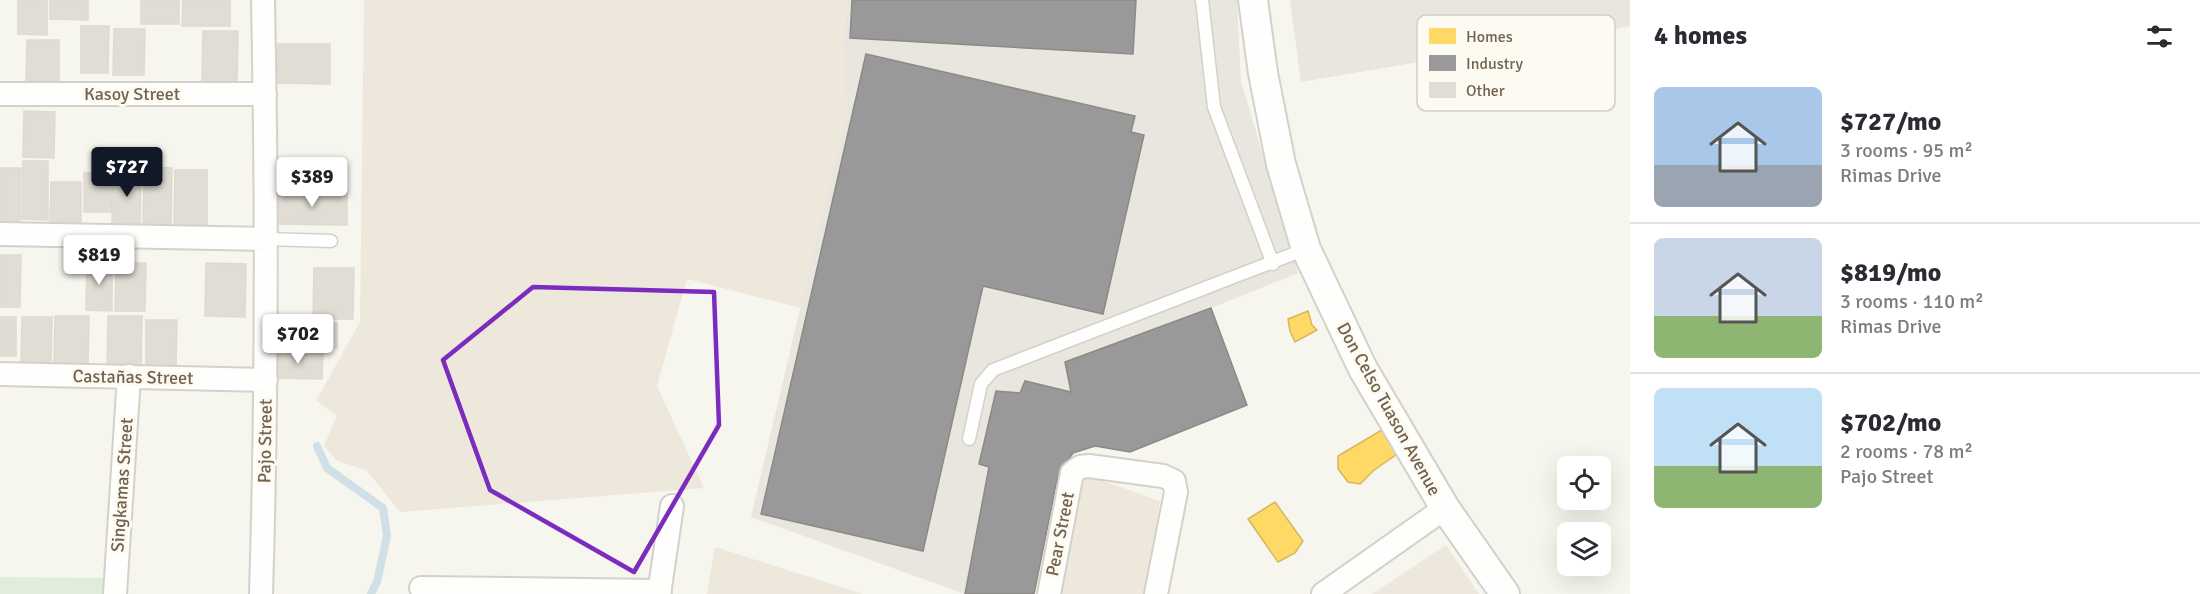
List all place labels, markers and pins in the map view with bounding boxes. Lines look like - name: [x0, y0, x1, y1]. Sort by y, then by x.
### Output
- pin: $727: [91, 147, 163, 198]
- pin: $389: [276, 157, 348, 208]
- pin: $819: [63, 235, 135, 286]
- pin: $702: [262, 314, 334, 365]

